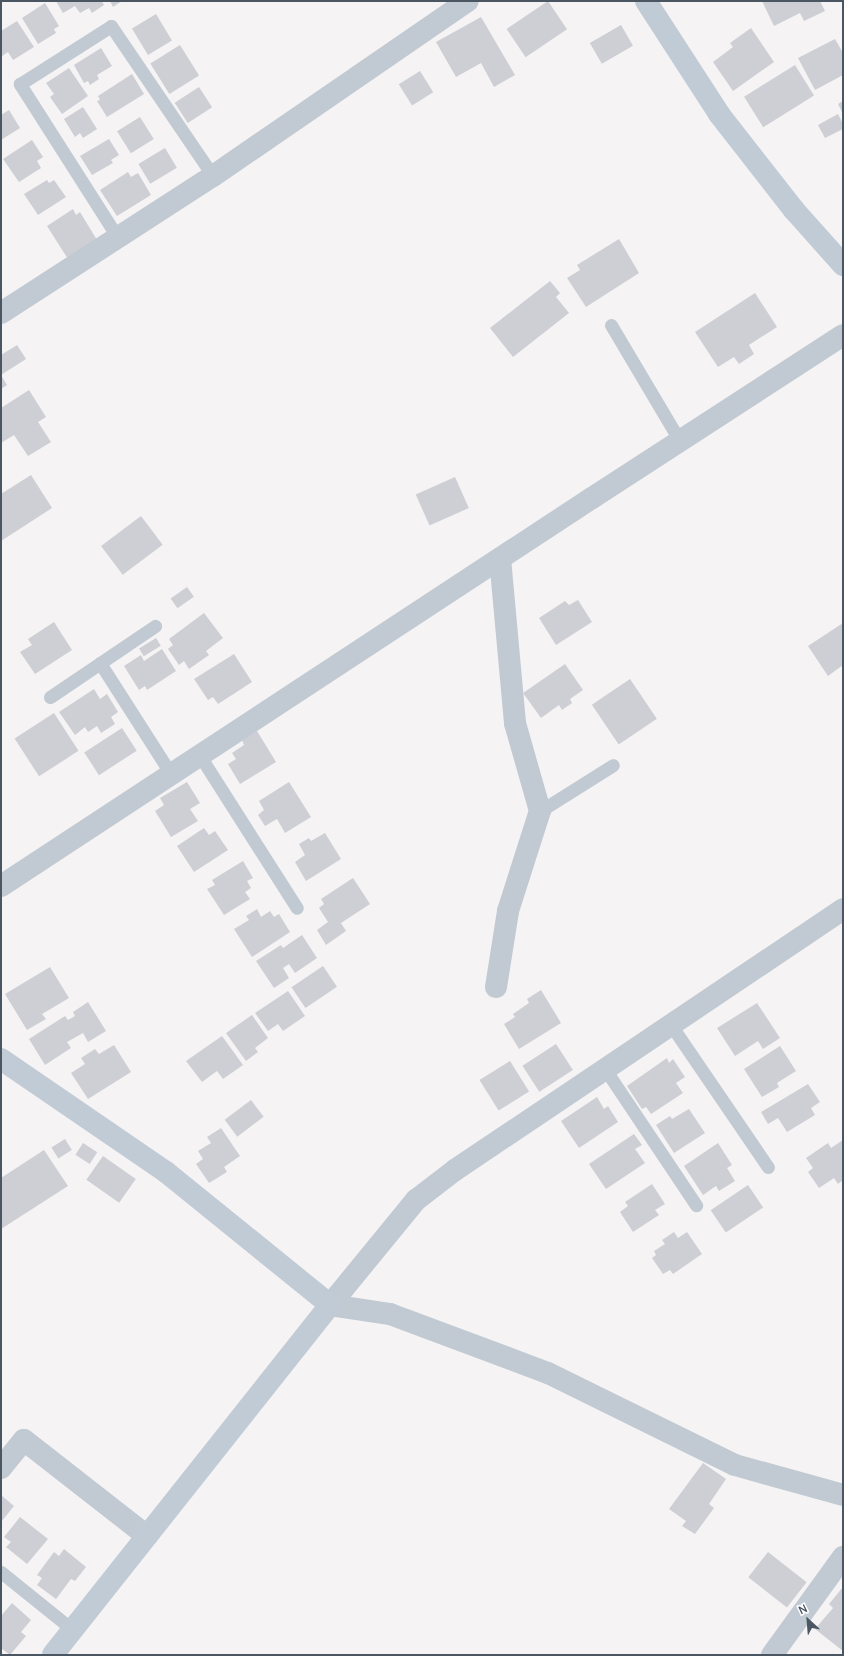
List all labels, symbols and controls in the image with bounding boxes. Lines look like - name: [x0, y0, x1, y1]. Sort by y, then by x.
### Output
- north arrow: [788, 1600, 828, 1640]
- text: N: [796, 1600, 809, 1617]

